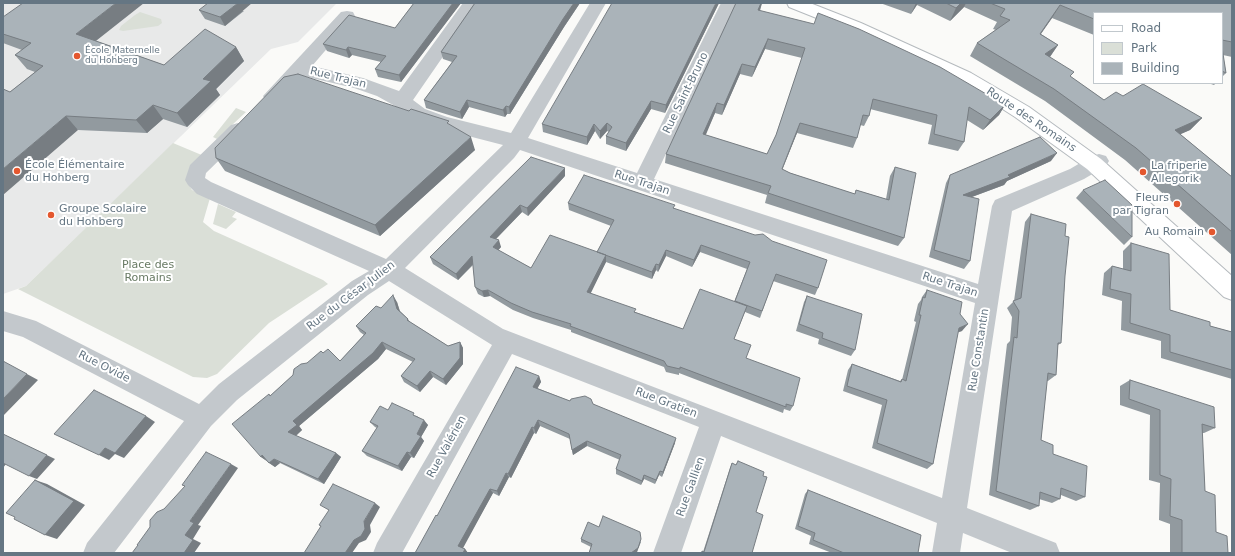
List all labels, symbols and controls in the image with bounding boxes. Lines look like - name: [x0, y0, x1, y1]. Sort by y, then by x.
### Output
- legend: [1093, 12, 1223, 84]
- text: Road: [1131, 21, 1161, 35]
- text: Park: [1131, 41, 1157, 55]
- place label: École Maternelle du Hohberg: [85, 46, 160, 67]
- street label: Rue Saint-Bruno: [661, 50, 711, 136]
- marker: École Maternelle du Hohberg: [72, 51, 82, 61]
- text: Building: [1131, 61, 1180, 75]
- street label: Rue Trajan: [308, 65, 368, 91]
- street label: Route des Romains: [984, 85, 1078, 155]
- place label: École Élémentaire du Hohberg: [25, 158, 124, 184]
- place label: La friperie Allegorik: [1151, 159, 1207, 185]
- marker: École Élémentaire du Hohberg: [12, 166, 22, 176]
- marker: La friperie Allegorik: [1138, 167, 1148, 177]
- street label: Rue Trajan: [613, 168, 671, 198]
- place label: Fleurs par Tigran: [1113, 191, 1169, 217]
- marker: Fleurs par Tigran: [1172, 199, 1182, 209]
- place label: Groupe Scolaire du Hohberg: [59, 202, 146, 228]
- marker: Groupe Scolaire du Hohberg: [46, 210, 56, 220]
- place label: Au Romain: [1145, 225, 1204, 239]
- marker: Au Romain: [1207, 227, 1217, 237]
- park label: Place des Romains: [122, 258, 174, 284]
- street label: Rue du César Julien: [304, 259, 398, 333]
- street label: Rue Trajan: [921, 270, 979, 300]
- street label: Rue Constantin: [966, 308, 992, 392]
- street label: Rue Ovide: [76, 348, 132, 386]
- street label: Rue Gratien: [633, 385, 699, 421]
- street label: Rue Valérien: [425, 414, 469, 480]
- street label: Rue Gallien: [674, 455, 708, 519]

